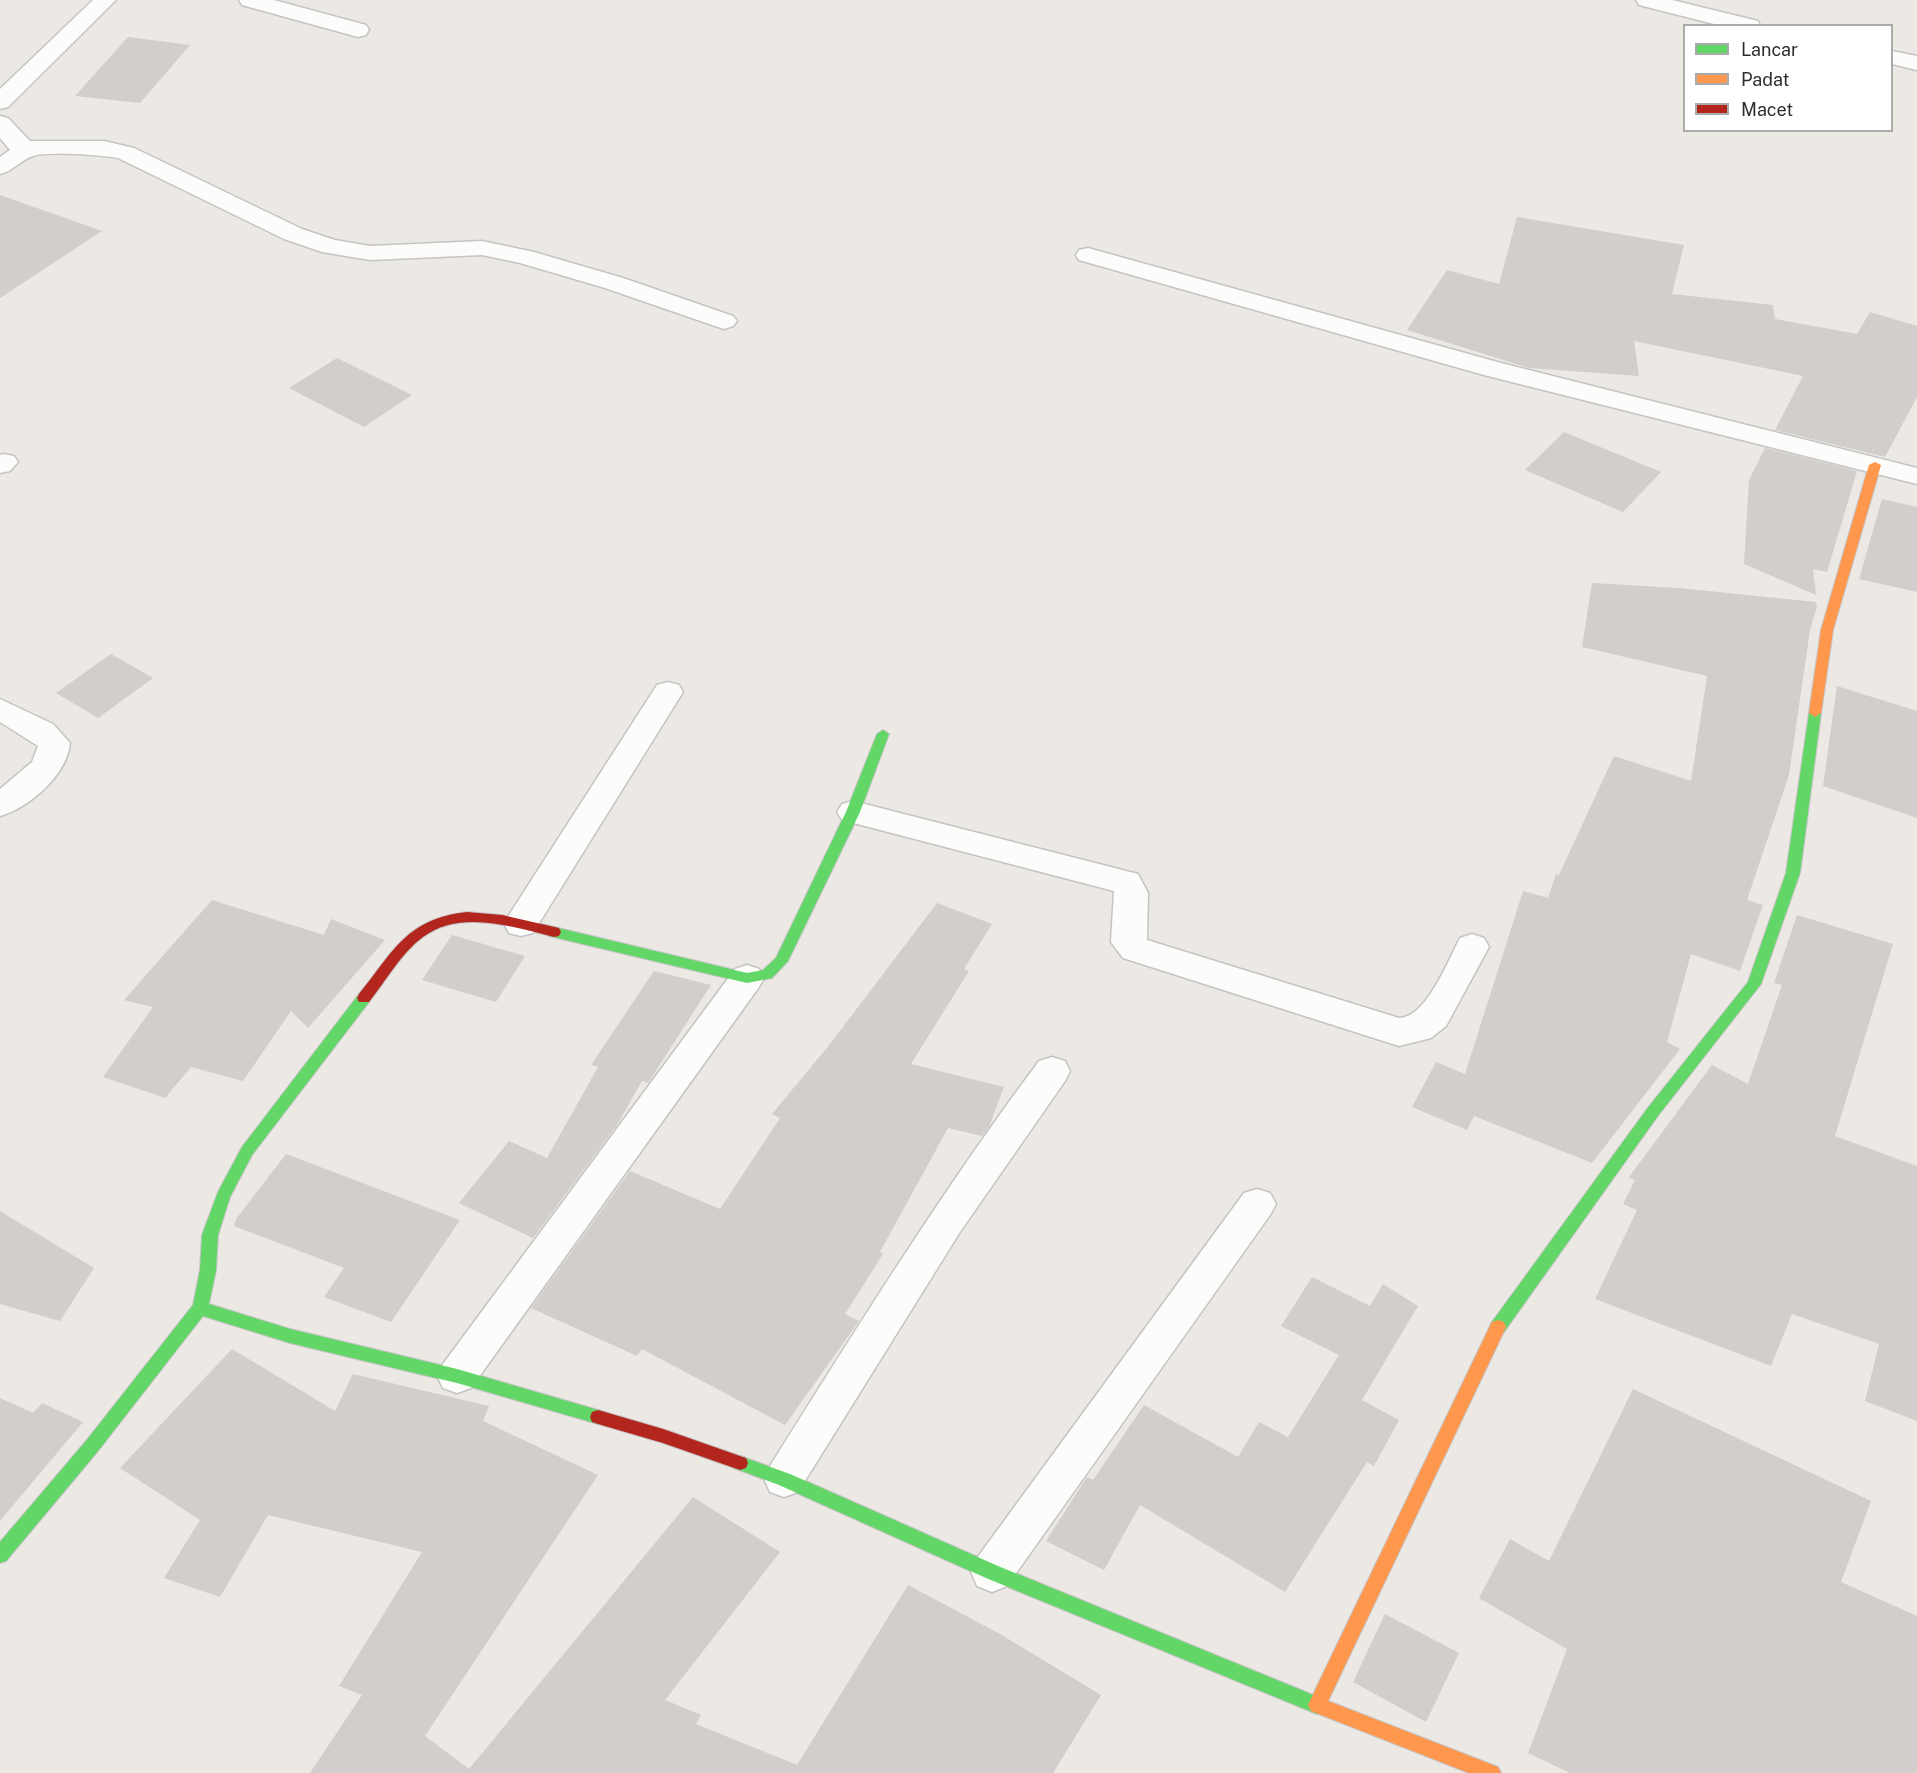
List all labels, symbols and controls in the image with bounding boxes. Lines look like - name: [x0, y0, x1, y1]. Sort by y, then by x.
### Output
- legend: [1683, 24, 1893, 132]
- text: Lancar: [1741, 39, 1798, 60]
- text: Padat: [1741, 69, 1790, 90]
- text: Macet: [1741, 99, 1793, 120]

